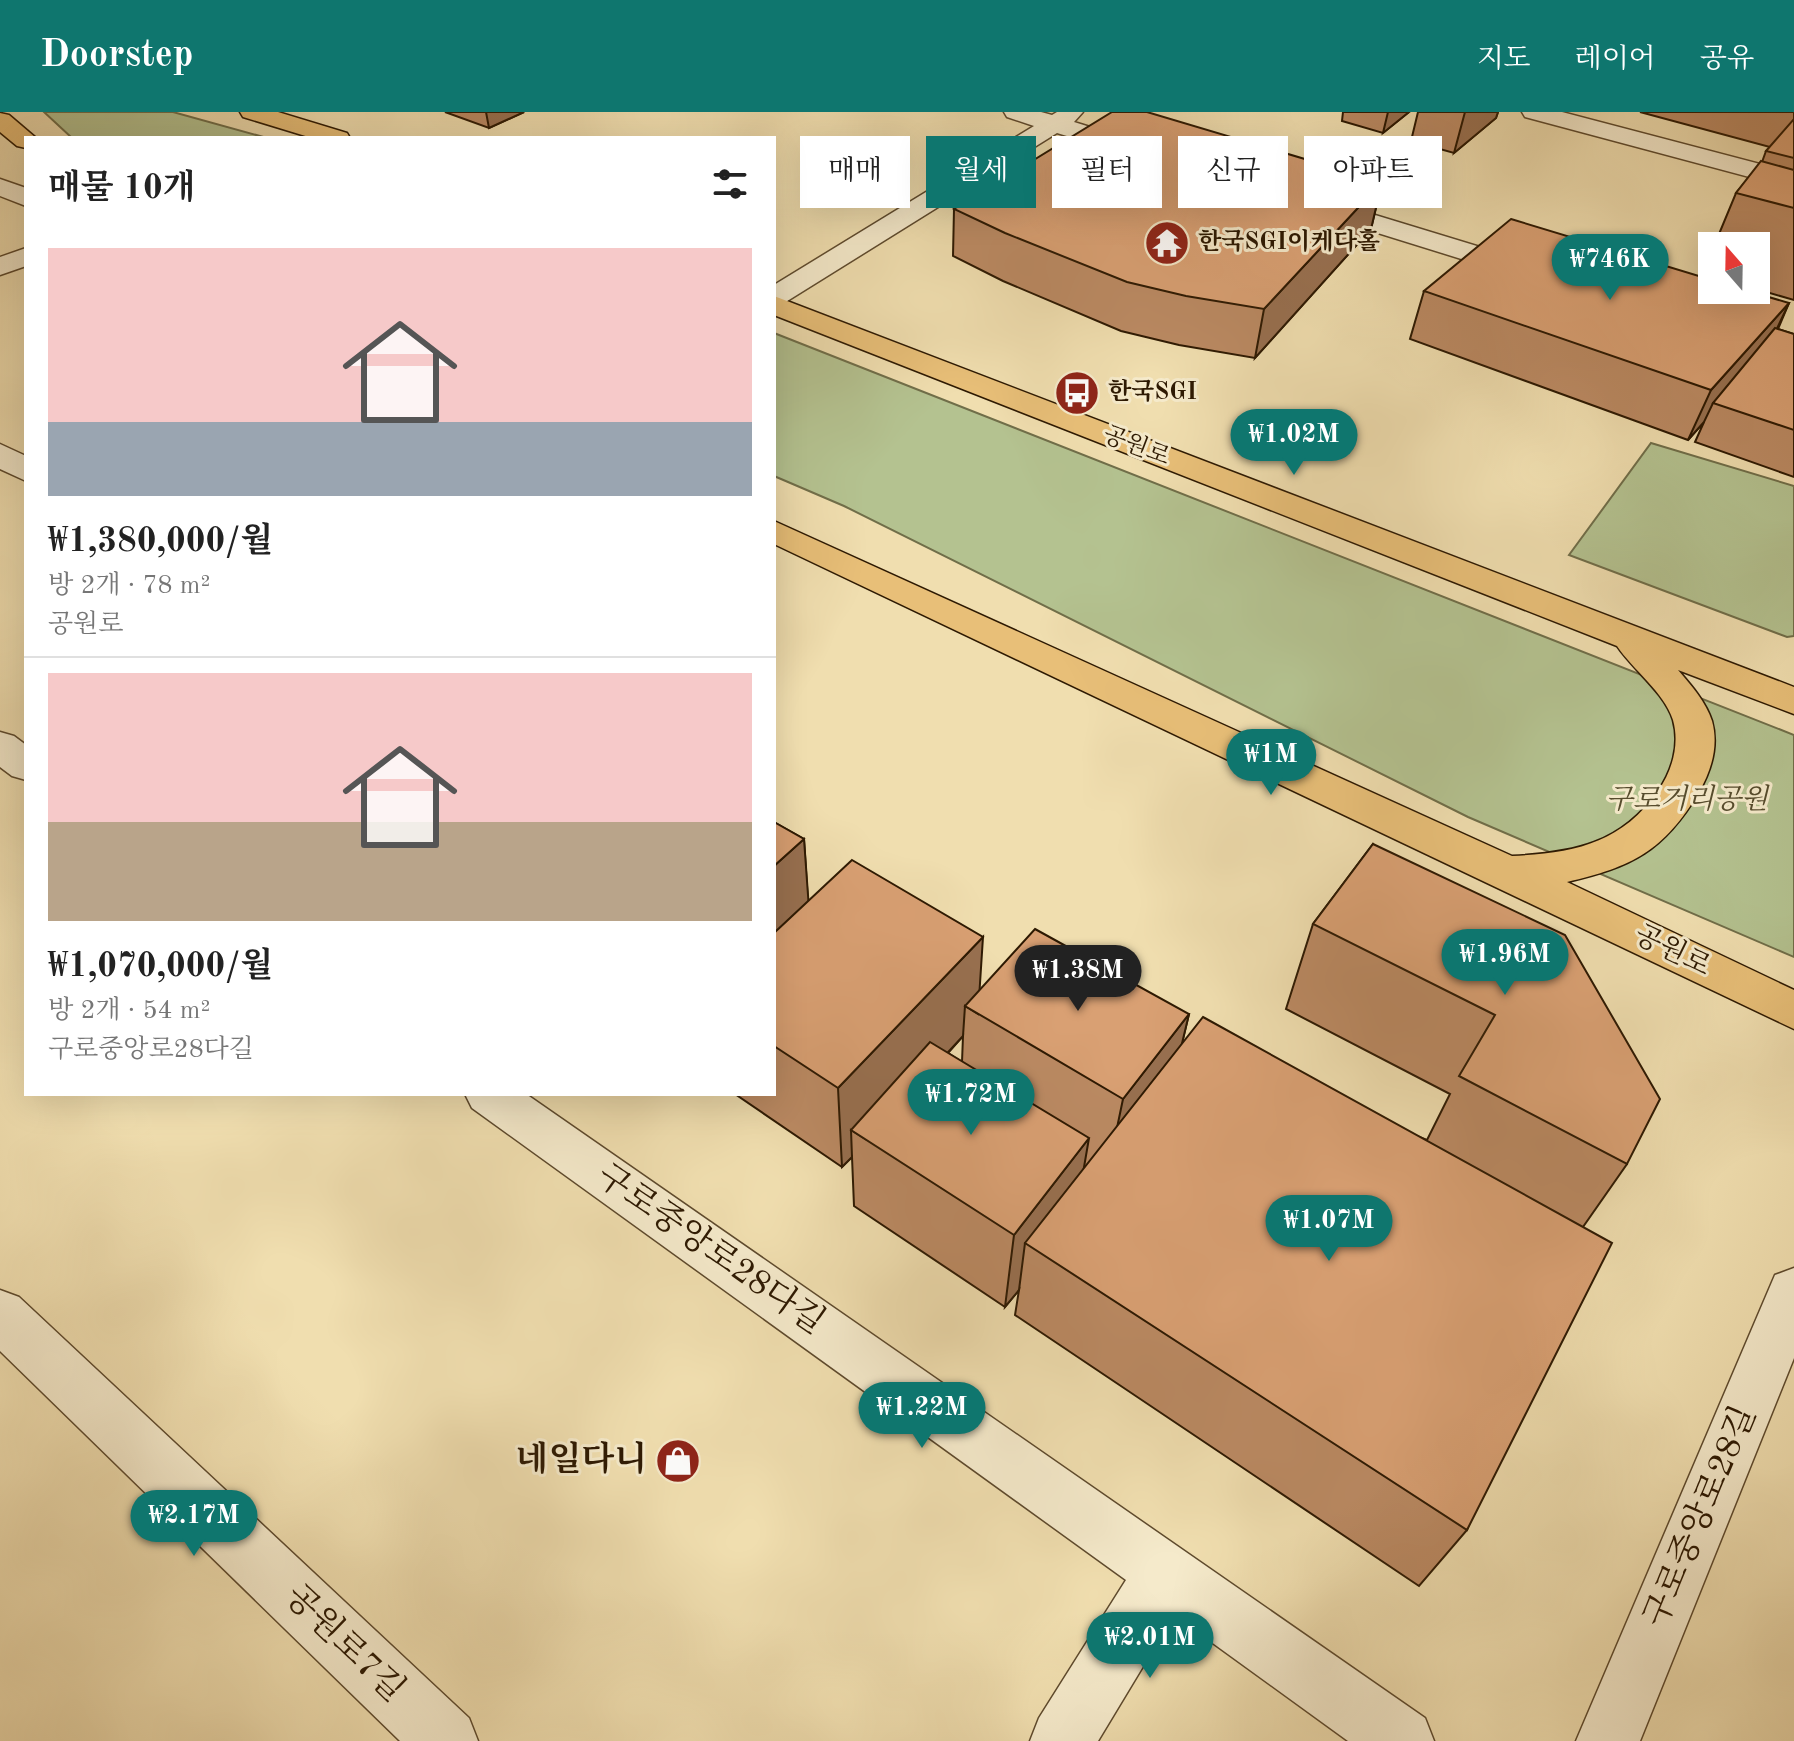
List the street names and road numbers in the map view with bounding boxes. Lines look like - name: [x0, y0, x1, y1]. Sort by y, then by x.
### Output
- street label: 공원로: [1099, 421, 1173, 471]
- street label: 공원로: [1629, 920, 1715, 982]
- street label: 구로중앙로28다길: [590, 1156, 832, 1341]
- street label: 구로중앙로28길: [1636, 1400, 1763, 1632]
- street label: 공원로7길: [278, 1576, 413, 1709]

